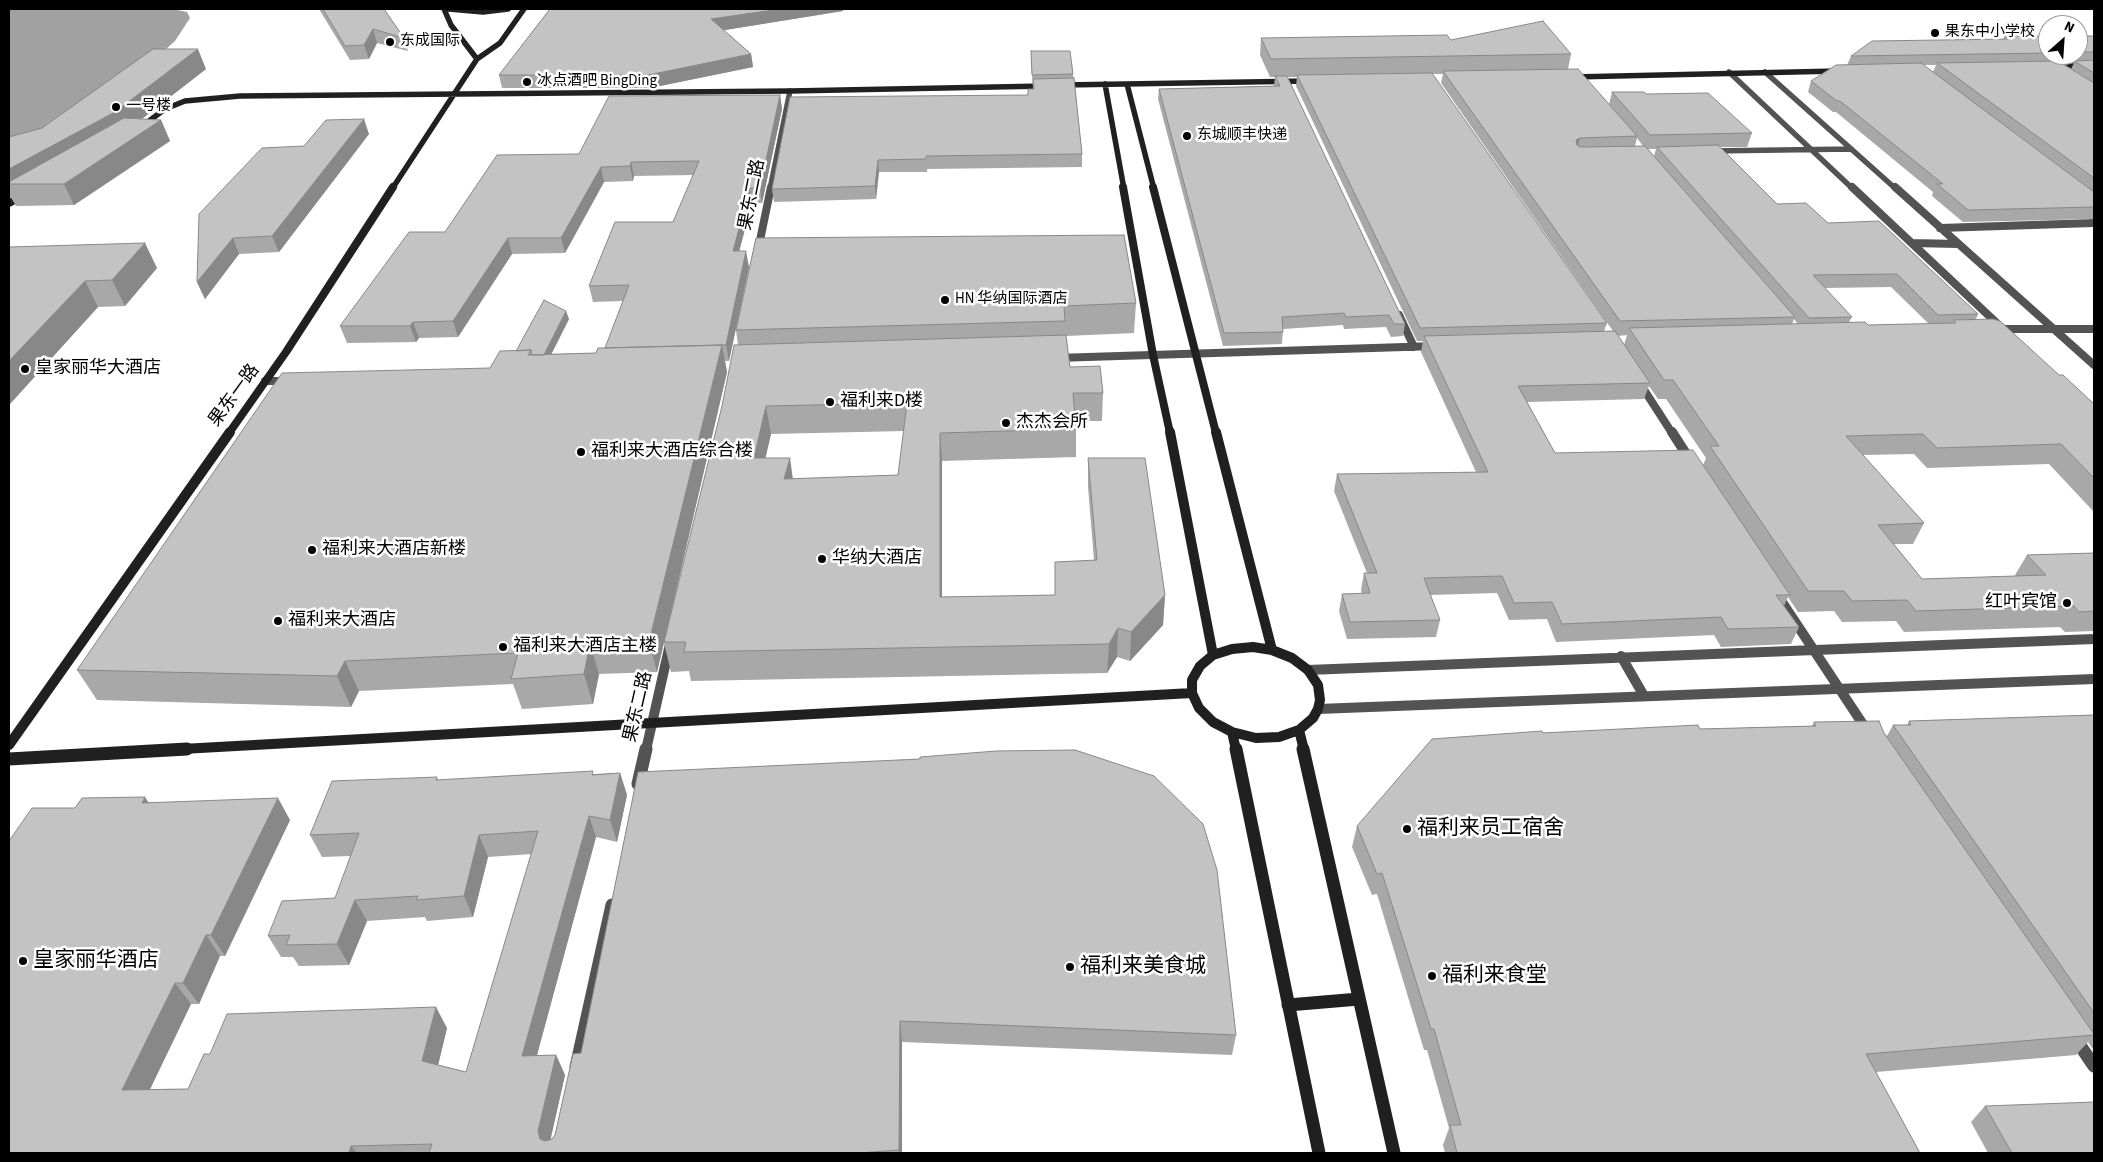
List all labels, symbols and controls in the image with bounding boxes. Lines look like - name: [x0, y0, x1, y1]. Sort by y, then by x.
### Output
- north arrow: [2038, 15, 2088, 65]
- text: N: [2061, 16, 2078, 38]
- place label: 果东中小学校: [1945, 24, 2035, 42]
- marker: 果东中小学校: [1929, 27, 1941, 39]
- place label: 东成国际: [400, 33, 460, 51]
- marker: 东成国际: [384, 36, 396, 48]
- place label: 冰点酒吧 BingDing: [537, 73, 657, 91]
- marker: 冰点酒吧 BingDing: [521, 76, 533, 88]
- place label: 一号楼: [126, 98, 171, 116]
- marker: 一号楼: [110, 101, 122, 113]
- place label: 东城顺丰快递: [1197, 127, 1287, 145]
- marker: 东城顺丰快递: [1181, 130, 1193, 142]
- street label: 果东二路: [736, 158, 770, 232]
- place label: HN 华纳国际酒店: [955, 291, 1067, 309]
- marker: HN 华纳国际酒店: [939, 294, 951, 306]
- place label: 皇家丽华大酒店: [35, 358, 161, 380]
- street label: 果东一路: [205, 361, 265, 431]
- marker: 皇家丽华大酒店: [19, 363, 31, 375]
- place label: 福利来D楼: [840, 391, 923, 413]
- marker: 福利来D楼: [824, 396, 836, 408]
- place label: 杰杰会所: [1016, 412, 1088, 434]
- marker: 杰杰会所: [1000, 417, 1012, 429]
- place label: 福利来大酒店综合楼: [591, 441, 753, 463]
- marker: 福利来大酒店综合楼: [575, 446, 587, 458]
- place label: 福利来大酒店新楼: [322, 539, 466, 561]
- marker: 福利来大酒店新楼: [306, 544, 318, 556]
- place label: 华纳大酒店: [832, 548, 922, 570]
- marker: 华纳大酒店: [816, 553, 828, 565]
- place label: 红叶宾馆: [1985, 592, 2057, 614]
- marker: 红叶宾馆: [2061, 597, 2073, 609]
- place label: 福利来大酒店: [288, 610, 396, 632]
- marker: 福利来大酒店: [272, 615, 284, 627]
- place label: 福利来大酒店主楼: [513, 636, 657, 658]
- marker: 福利来大酒店主楼: [497, 641, 509, 653]
- street label: 果东二路: [620, 669, 658, 745]
- place label: 福利来员工宿舍: [1417, 816, 1564, 842]
- marker: 福利来员工宿舍: [1401, 823, 1413, 835]
- place label: 皇家丽华酒店: [33, 948, 159, 974]
- place label: 福利来美食城: [1080, 954, 1206, 980]
- marker: 皇家丽华酒店: [17, 955, 29, 967]
- marker: 福利来美食城: [1064, 961, 1076, 973]
- place label: 福利来食堂: [1442, 963, 1547, 989]
- marker: 福利来食堂: [1426, 970, 1438, 982]

